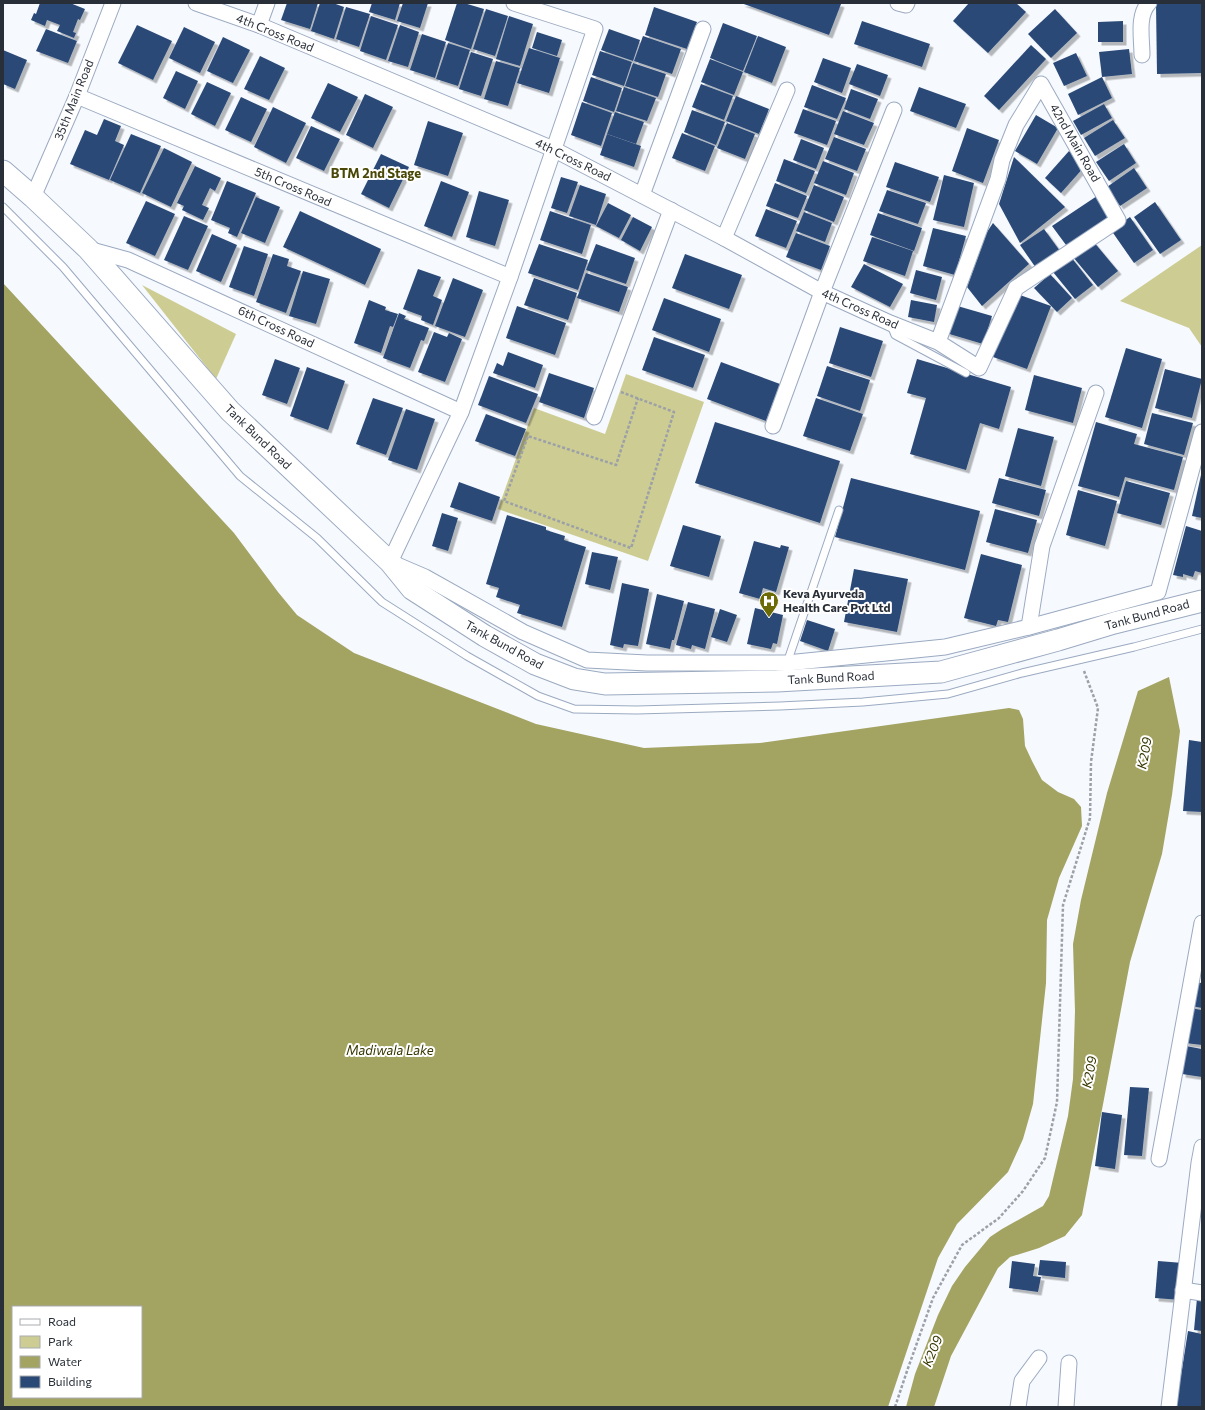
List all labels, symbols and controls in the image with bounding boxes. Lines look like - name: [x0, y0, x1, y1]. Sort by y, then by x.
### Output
- street label: 4th Cross Road: [235, 10, 316, 54]
- street label: 35th Main Road: [51, 57, 96, 142]
- street label: 42nd Main Road: [1048, 101, 1104, 184]
- street label: 4th Cross Road: [533, 135, 614, 183]
- street label: 5th Cross Road: [253, 164, 334, 209]
- district label: BTM 2nd Stage: [331, 165, 421, 181]
- street label: 4th Cross Road: [820, 285, 901, 331]
- street label: 6th Cross Road: [236, 302, 317, 350]
- street label: Tank Bund Road: [222, 401, 295, 472]
- place label: Keva Ayurveda Health Care Pvt Ltd: [783, 586, 891, 614]
- hospital icon: Keva Ayurveda Health Care Pvt Ltd: [758, 590, 780, 618]
- street label: Tank Bund Road: [1103, 596, 1191, 632]
- street label: Tank Bund Road: [463, 617, 546, 671]
- street label: Tank Bund Road: [787, 668, 875, 686]
- water label: K209: [1133, 736, 1155, 770]
- water label: Madiwala Lake: [346, 1042, 434, 1058]
- water label: K209: [1078, 1055, 1100, 1089]
- legend: [12, 1306, 142, 1398]
- text: Road: [48, 1314, 76, 1328]
- water label: K209: [919, 1333, 946, 1369]
- text: Park: [48, 1334, 74, 1348]
- text: Water: [48, 1354, 82, 1368]
- text: Building: [48, 1374, 92, 1388]

